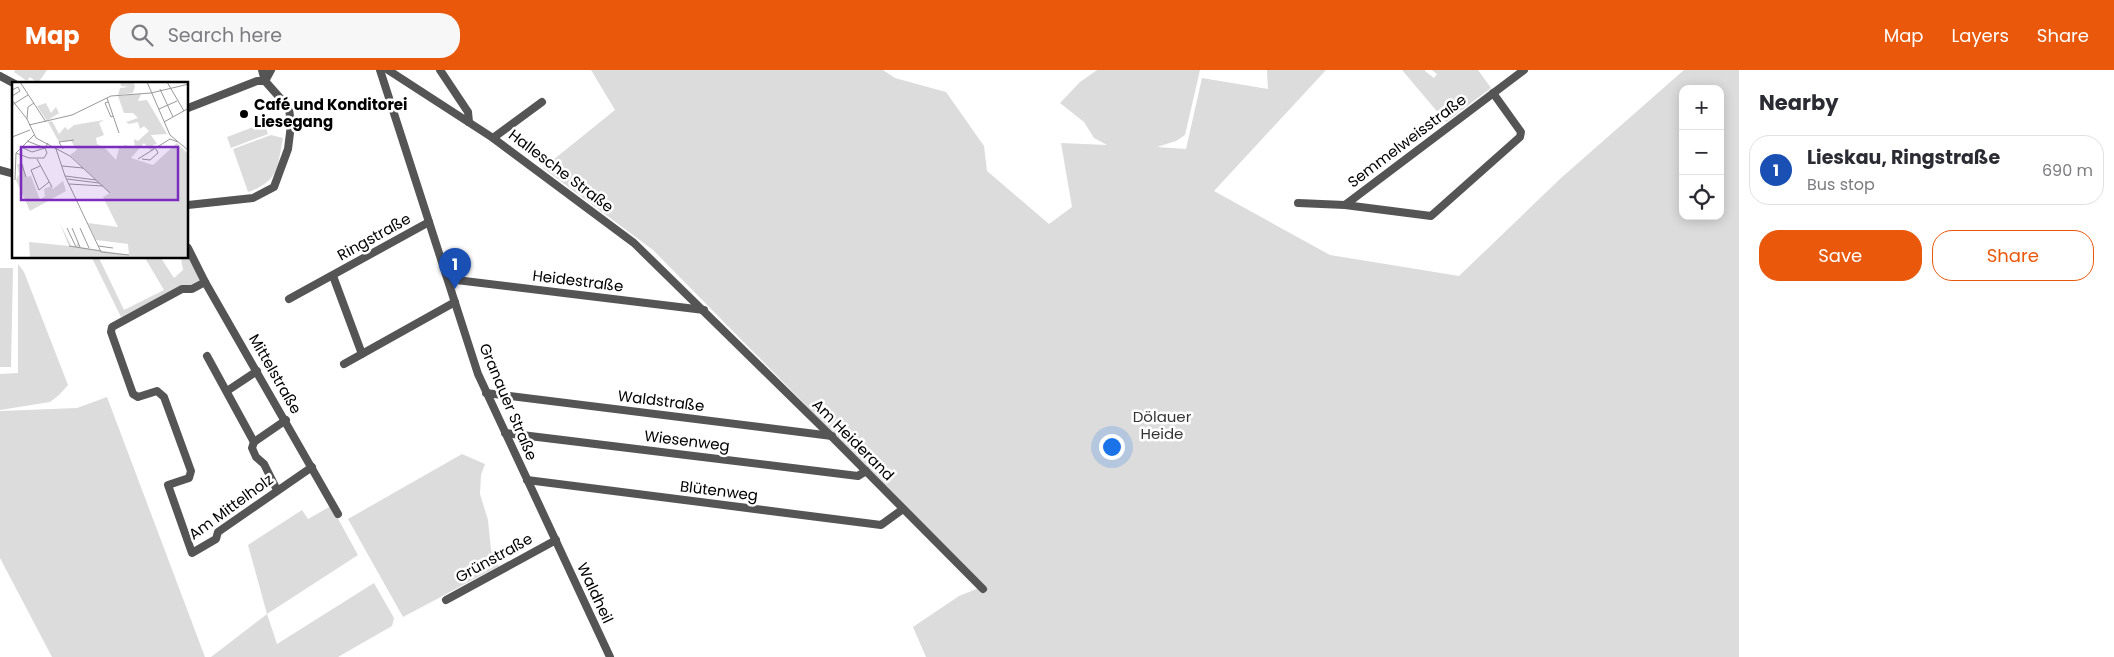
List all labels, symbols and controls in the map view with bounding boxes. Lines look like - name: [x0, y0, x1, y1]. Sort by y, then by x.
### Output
- search box: [110, 13, 460, 58]
- text: Map: [25, 19, 80, 52]
- icon: search: [128, 21, 156, 49]
- text: Search here: [168, 22, 282, 49]
- text: Map: [1884, 23, 1924, 48]
- text: Layers: [1952, 23, 2009, 48]
- text: Share: [2037, 23, 2089, 48]
- inset map: [12, 82, 189, 259]
- map controls: [1679, 85, 1724, 220]
- button: +: [1679, 85, 1724, 130]
- text: Nearby: [1759, 88, 1839, 117]
- street label: Semmelweisstraße: [1343, 89, 1470, 192]
- place label: Café und Konditorei Liesegang: [254, 94, 407, 132]
- marker: Café und Konditorei Liesegang: [238, 108, 250, 120]
- street label: Hallesche Straße: [504, 124, 618, 217]
- button: −: [1679, 130, 1724, 175]
- text: Lieskau, Ringstraße: [1807, 144, 2000, 171]
- text: 1: [1773, 159, 1779, 182]
- text: 690 m: [2042, 159, 2093, 182]
- text: Bus stop: [1807, 173, 1875, 196]
- button: locate: [1679, 175, 1724, 220]
- street label: Ringstraße: [333, 208, 414, 265]
- button: Save: [1759, 230, 1922, 281]
- button: Share: [1932, 230, 2094, 281]
- pin: 1: [439, 248, 471, 289]
- street label: Heidestraße: [531, 265, 625, 296]
- street label: Mittelstraße: [244, 330, 307, 418]
- street label: Granauer Straße: [474, 340, 543, 464]
- street label: Waldstraße: [617, 385, 706, 416]
- street label: Am Heiderand: [808, 394, 899, 485]
- park label: Dölauer Heide: [1133, 406, 1192, 444]
- street label: Wiesenweg: [643, 425, 731, 456]
- your location: [1099, 434, 1125, 460]
- street label: Am Mittelholz: [184, 469, 277, 544]
- street label: Blütenweg: [679, 475, 759, 506]
- street label: Grünstraße: [451, 528, 536, 587]
- street label: Waldheil: [572, 559, 619, 627]

